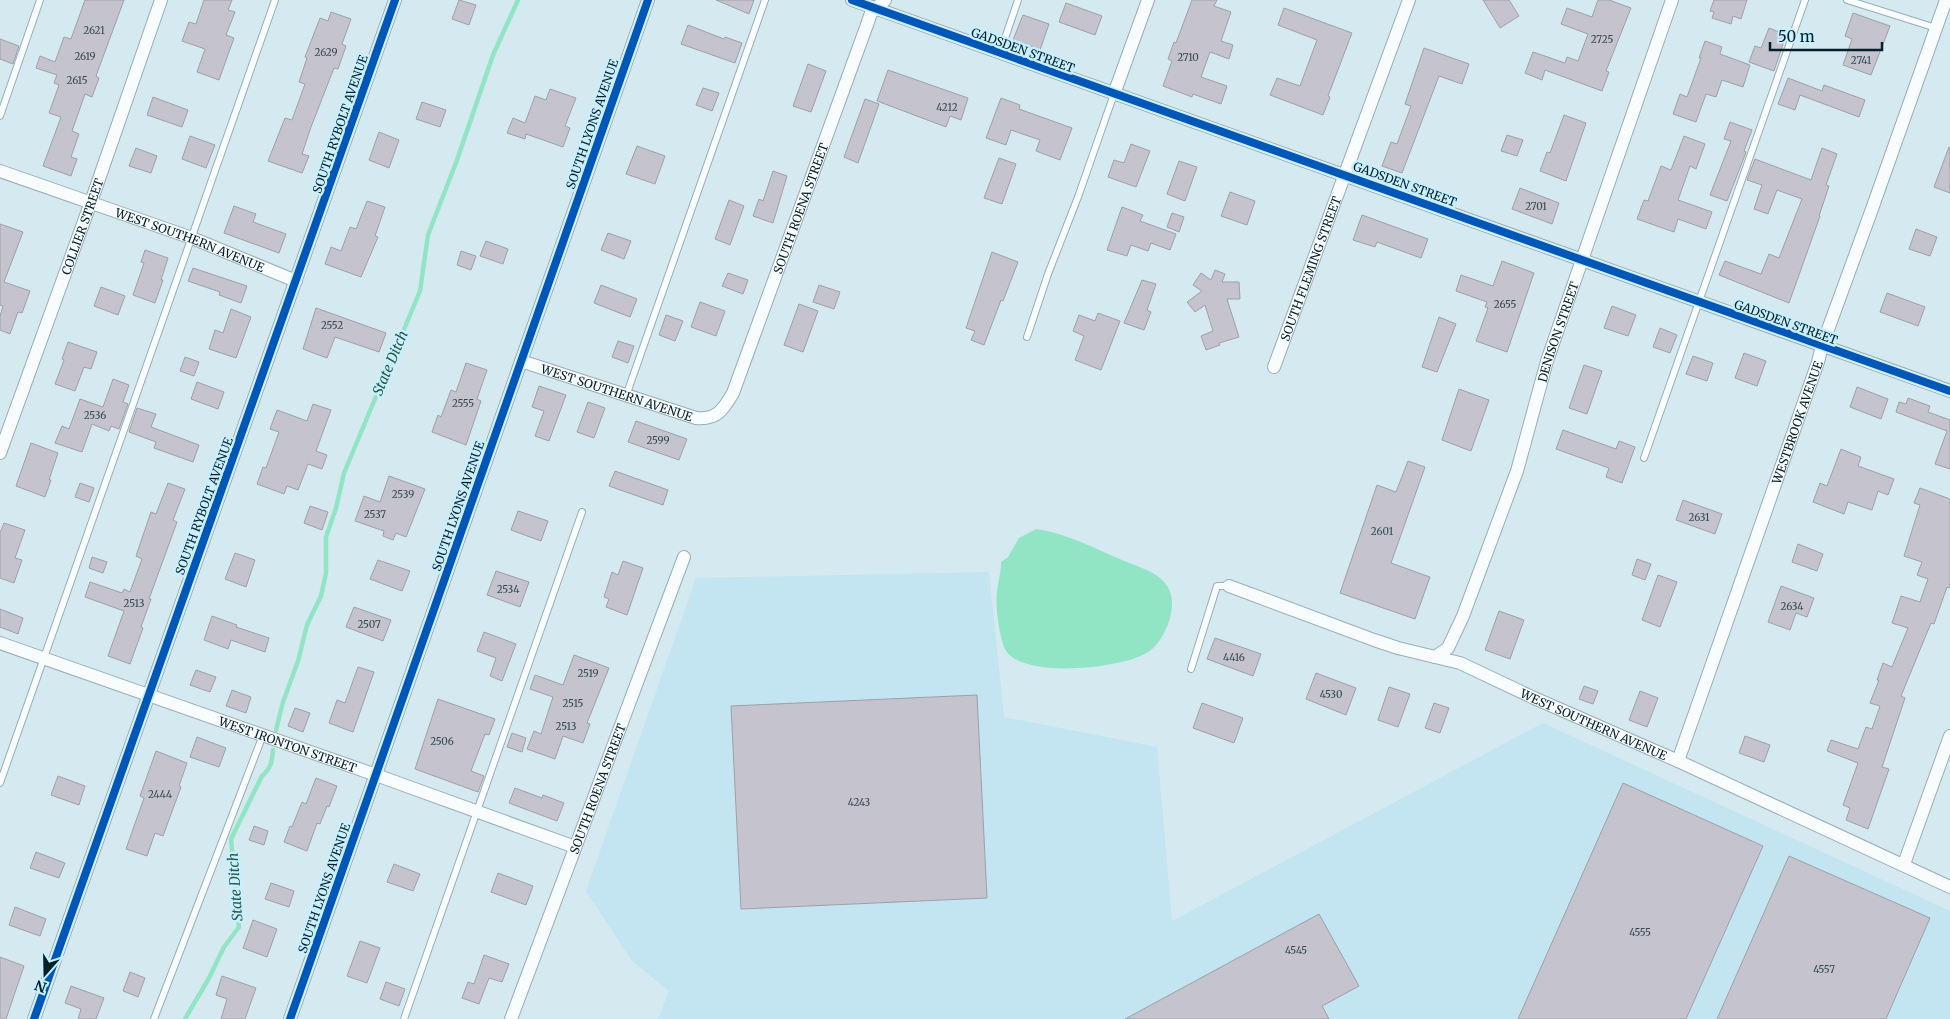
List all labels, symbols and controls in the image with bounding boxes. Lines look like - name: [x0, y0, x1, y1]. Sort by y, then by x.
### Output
- scale bar: [1770, 20, 1882, 52]
- house number: 2621: [83, 24, 105, 37]
- street label: GADSDEN STREET: [969, 24, 1077, 76]
- text: 50 m: [1778, 27, 1815, 46]
- house number: 2725: [1591, 33, 1613, 46]
- house number: 2629: [314, 46, 338, 59]
- house number: 2619: [74, 50, 96, 63]
- house number: 2710: [1177, 51, 1199, 64]
- street label: SOUTH RYBOLT AVENUE: [309, 52, 371, 195]
- house number: 2741: [1851, 54, 1872, 67]
- street label: SOUTH LYONS AVENUE: [563, 57, 621, 191]
- house number: 2615: [66, 74, 88, 87]
- house number: 4212: [936, 101, 958, 114]
- street label: SOUTH ROENA STREET: [770, 140, 831, 276]
- street label: GADSDEN STREET: [1351, 158, 1459, 210]
- street label: COLLIER STREET: [58, 176, 106, 277]
- street label: SOUTH FLEMING STREET: [1277, 193, 1344, 343]
- house number: 2701: [1525, 200, 1547, 213]
- street label: WEST SOUTHERN AVENUE: [112, 204, 267, 275]
- street label: DENISON STREET: [1534, 279, 1582, 384]
- street label: GADSDEN STREET: [1732, 296, 1840, 348]
- house number: 2655: [1494, 298, 1516, 311]
- house number: 2552: [321, 319, 343, 332]
- water label: State Ditch: [368, 328, 412, 398]
- street label: WESTBROOK AVENUE: [1768, 358, 1826, 487]
- street label: WEST SOUTHERN AVENUE: [538, 360, 695, 424]
- house number: 2555: [452, 397, 474, 410]
- house number: 2536: [84, 409, 106, 422]
- house number: 2599: [646, 434, 670, 447]
- street label: SOUTH RYBOLT AVENUE: [172, 435, 236, 577]
- street label: SOUTH LYONS AVENUE: [429, 439, 487, 573]
- house number: 2539: [392, 488, 414, 501]
- house number: 2537: [364, 508, 386, 521]
- house number: 2631: [1689, 511, 1710, 524]
- house number: 2601: [1371, 525, 1394, 538]
- house number: 2534: [497, 583, 519, 596]
- house number: 2513: [124, 597, 145, 610]
- house number: 2634: [1781, 600, 1803, 613]
- house number: 2507: [357, 618, 381, 631]
- house number: 4416: [1223, 651, 1245, 664]
- house number: 2519: [578, 667, 599, 680]
- street label: WEST SOUTHERN AVENUE: [1517, 685, 1670, 763]
- house number: 4530: [1320, 688, 1342, 701]
- house number: 2515: [563, 697, 584, 710]
- street label: WEST IRONTON STREET: [216, 713, 359, 775]
- house number: 2513: [556, 720, 577, 733]
- street label: SOUTH ROENA STREET: [566, 721, 629, 856]
- house number: 2506: [430, 735, 454, 748]
- house number: 2444: [148, 788, 172, 801]
- house number: 4243: [848, 796, 870, 809]
- street label: SOUTH LYONS AVENUE: [295, 821, 353, 955]
- water label: State Ditch: [224, 852, 246, 922]
- house number: 4555: [1629, 926, 1651, 939]
- house number: 4545: [1285, 944, 1307, 957]
- north arrow: [20, 949, 70, 999]
- house number: 4557: [1813, 963, 1835, 976]
- text: N: [32, 976, 49, 997]

